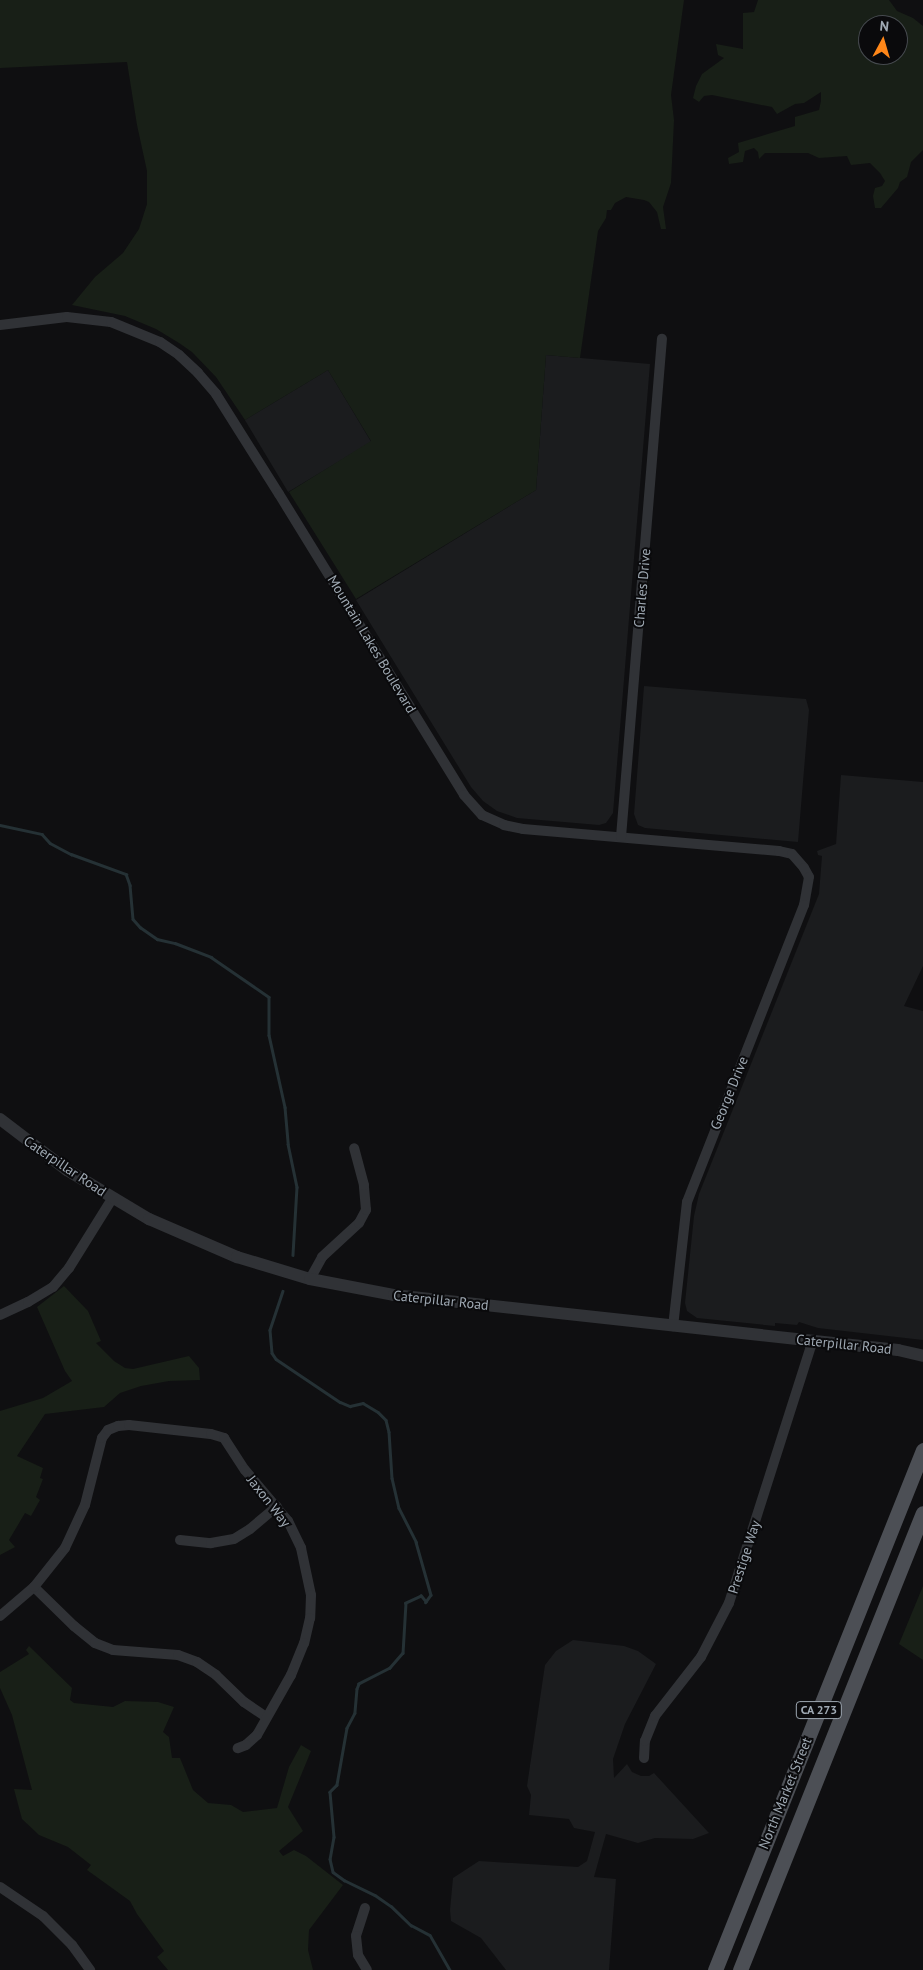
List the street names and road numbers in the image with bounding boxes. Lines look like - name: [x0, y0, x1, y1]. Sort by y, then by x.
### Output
- street label: Charles Drive: [630, 548, 654, 628]
- street label: Mountain Lakes Boulevard: [324, 572, 420, 716]
- street label: George Drive: [707, 1054, 751, 1132]
- street label: Caterpillar Road: [21, 1132, 109, 1200]
- street label: Caterpillar Road: [393, 1287, 489, 1313]
- street label: Caterpillar Road: [796, 1331, 892, 1357]
- street label: Jaxon Way: [244, 1472, 294, 1530]
- street label: Prestige Way: [724, 1518, 764, 1596]
- road number: CA 273: [795, 1700, 843, 1720]
- street label: North Market Street: [755, 1735, 815, 1851]

